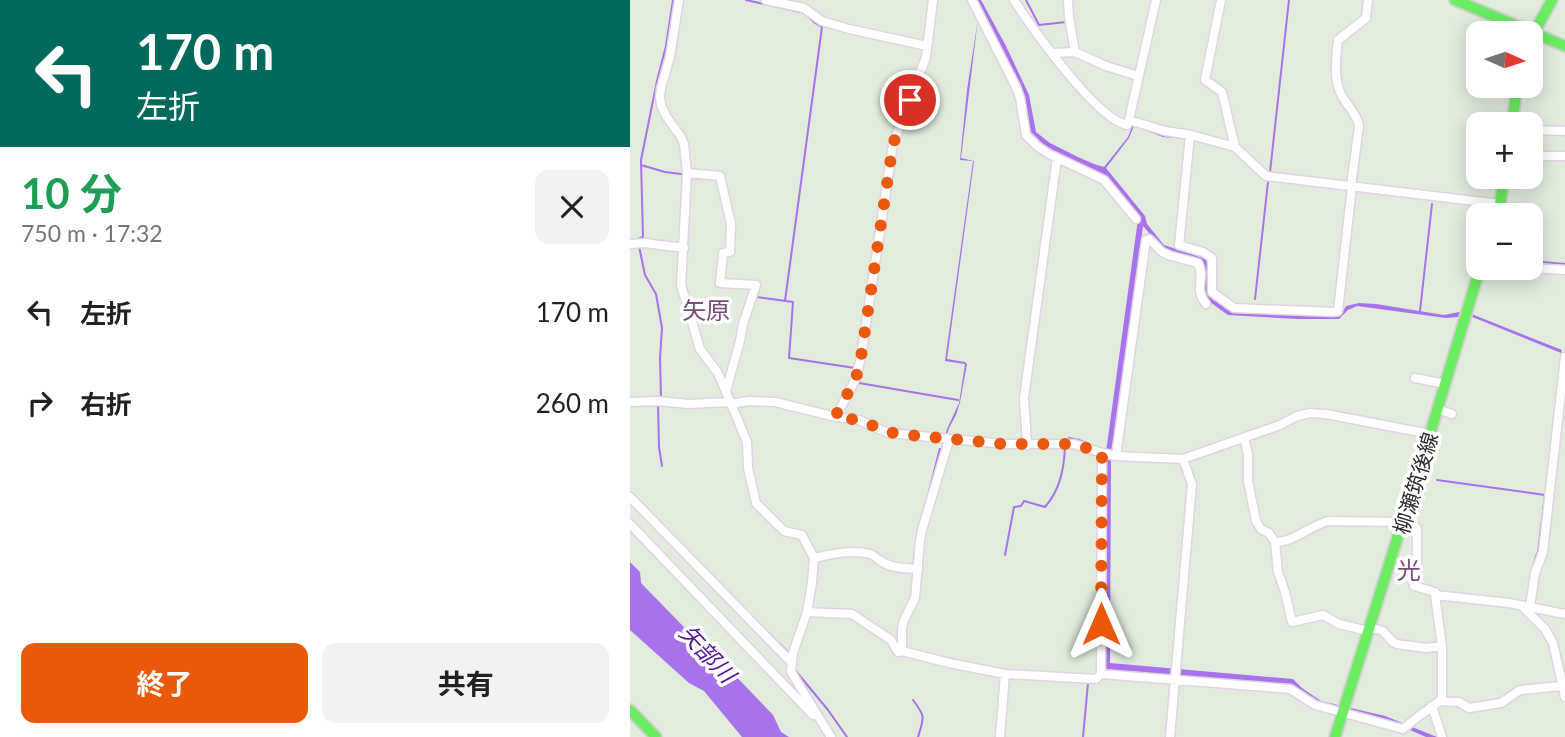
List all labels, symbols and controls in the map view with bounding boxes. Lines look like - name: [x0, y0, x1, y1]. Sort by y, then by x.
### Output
- north arrow: [1466, 21, 1544, 98]
- map controls: [1466, 21, 1543, 280]
- text: 170 m: [136, 22, 274, 80]
- icon: left: [21, 28, 112, 119]
- pin: [880, 70, 940, 130]
- icon: arrive: [891, 81, 929, 119]
- text: 左折: [136, 86, 200, 125]
- button: +: [1466, 112, 1543, 189]
- text: 10 分: [21, 168, 122, 218]
- button: close: [535, 170, 609, 244]
- button: −: [1466, 203, 1543, 280]
- text: 750 m · 17:32: [21, 219, 163, 247]
- icon: left: [21, 293, 59, 331]
- district label: 矢原: [682, 295, 730, 324]
- text: 170 m: [536, 296, 609, 328]
- text: 左折: [80, 297, 132, 329]
- icon: right: [21, 384, 59, 422]
- text: 260 m: [536, 387, 609, 419]
- text: 右折: [80, 388, 132, 420]
- street label: 柳瀬筑後線: [1388, 429, 1442, 537]
- district label: 光: [1397, 555, 1421, 584]
- position arrow: [1064, 587, 1138, 661]
- water label: 矢部川: [674, 618, 744, 690]
- button: 終了: [21, 643, 308, 723]
- button: 共有: [322, 643, 609, 723]

